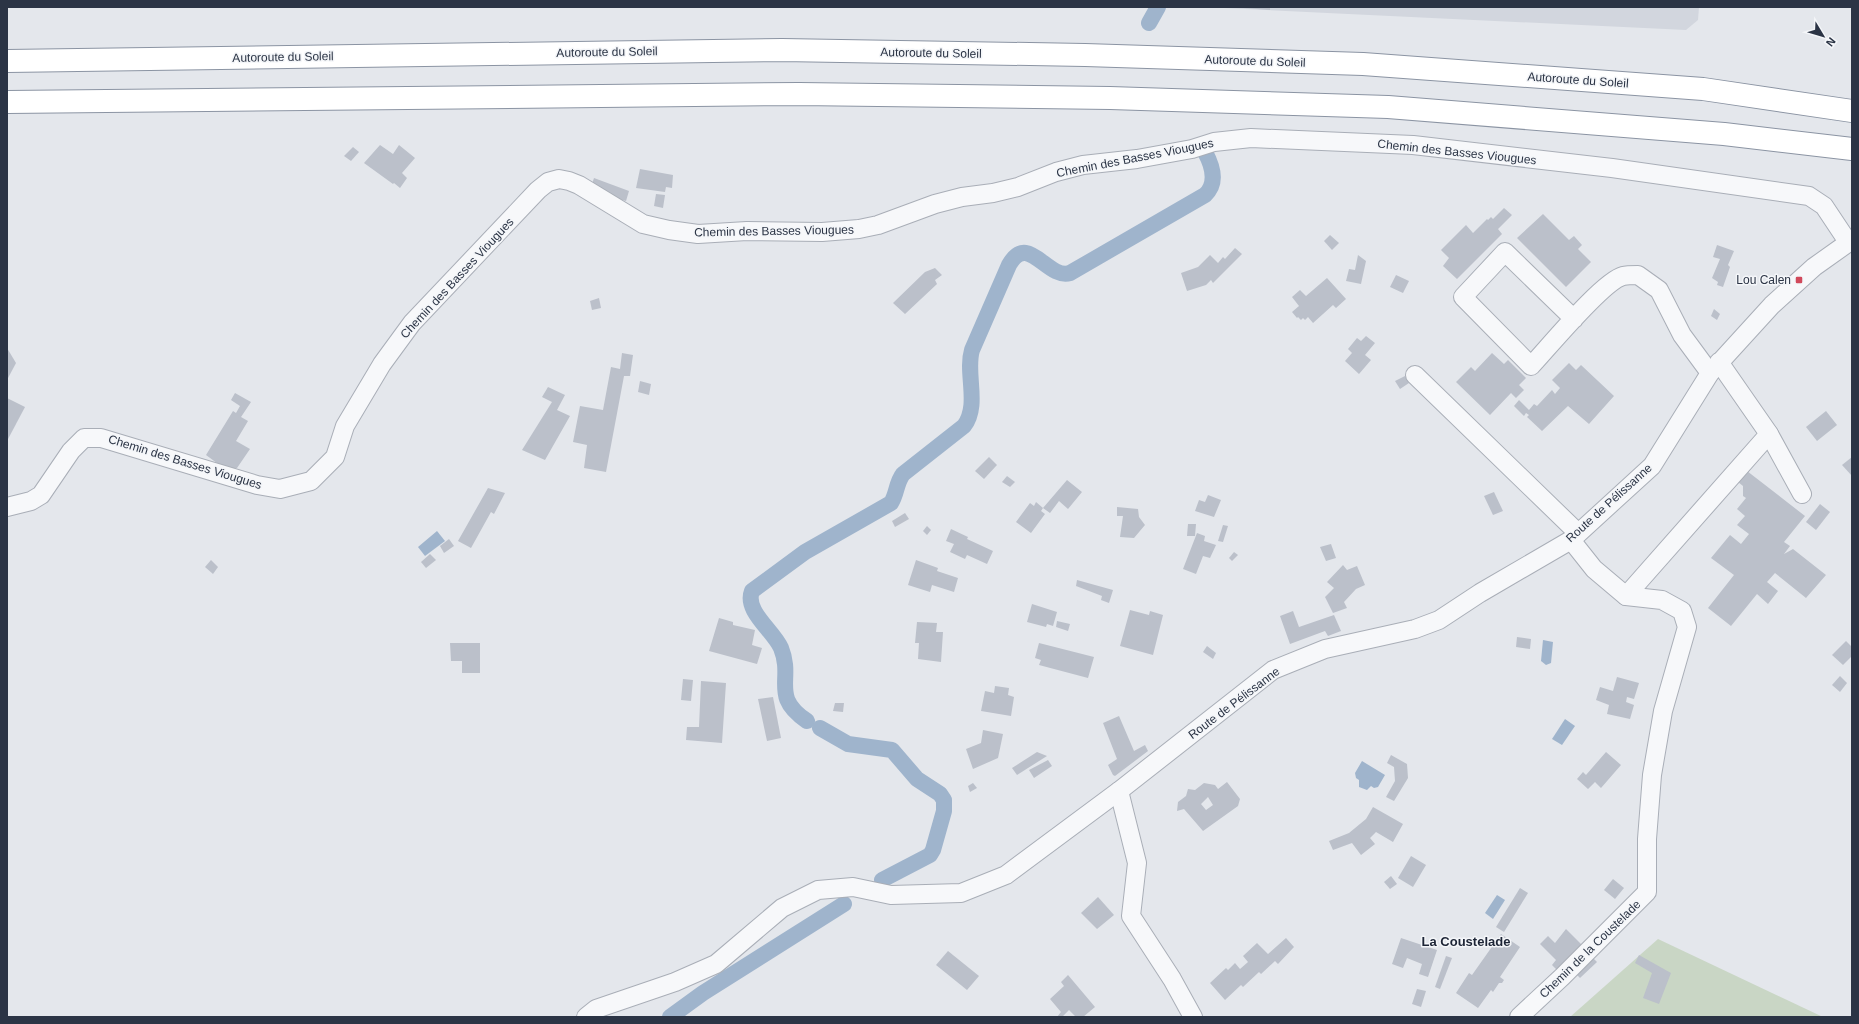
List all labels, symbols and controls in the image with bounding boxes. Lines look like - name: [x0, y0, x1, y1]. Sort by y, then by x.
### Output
- north arrow: [1803, 16, 1843, 56]
- text: N: [1824, 35, 1838, 49]
- street label: Autoroute du Soleil: [556, 44, 658, 60]
- street label: Autoroute du Soleil: [880, 45, 982, 61]
- street label: Autoroute du Soleil: [232, 49, 334, 65]
- street label: Autoroute du Soleil: [1204, 52, 1306, 70]
- street label: Autoroute du Soleil: [1527, 69, 1629, 91]
- street label: Chemin des Basses Viougues: [1055, 136, 1215, 180]
- street label: Chemin des Basses Viougues: [1377, 137, 1537, 167]
- street label: Chemin des Basses Viougues: [397, 215, 517, 341]
- street label: Chemin des Basses Viougues: [694, 223, 854, 239]
- place label: Lou Calen: [1736, 273, 1791, 287]
- marker: Lou Calen: [1794, 275, 1804, 285]
- street label: Chemin des Basses Viougues: [107, 432, 263, 492]
- street label: Route de Pélissanne: [1563, 461, 1655, 545]
- street label: Route de Pélissanne: [1186, 664, 1283, 742]
- street label: Chemin de la Coustelade: [1537, 897, 1644, 1001]
- district label: La Coustelade: [1422, 934, 1510, 949]

